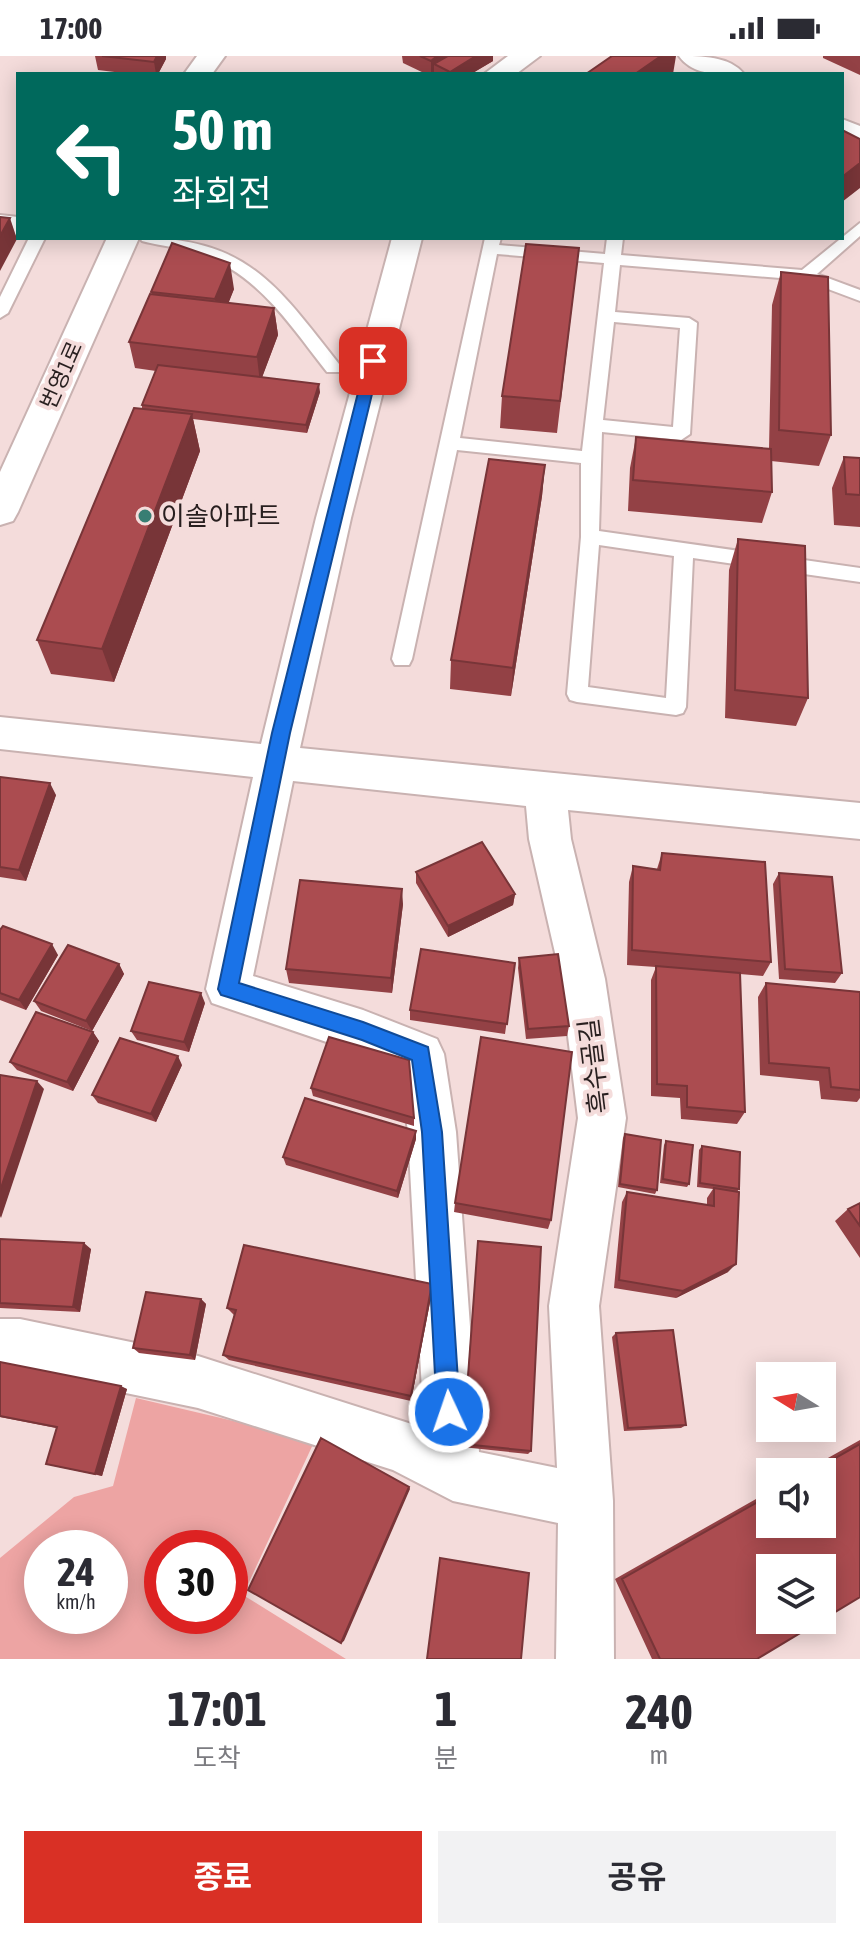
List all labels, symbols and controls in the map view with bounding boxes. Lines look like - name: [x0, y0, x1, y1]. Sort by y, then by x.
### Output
- text: 17:00: [40, 11, 102, 45]
- text: 50 m: [172, 98, 273, 162]
- icon: left: [40, 104, 144, 208]
- text: 좌회전: [172, 172, 271, 214]
- pin: [339, 327, 407, 395]
- street label: 번영1로: [35, 337, 87, 413]
- icon: arrive: [351, 339, 395, 383]
- place label: 이솔아파트: [161, 501, 281, 531]
- marker: 이솔아파트: [136, 507, 154, 525]
- street label: 흑수골길: [573, 1017, 615, 1115]
- north arrow: [756, 1362, 836, 1442]
- map controls: [756, 1362, 836, 1634]
- position arrow: [407, 1370, 491, 1454]
- button: sound: [756, 1458, 836, 1538]
- speed limit sign: 30: [144, 1530, 248, 1634]
- text: 24: [57, 1549, 95, 1594]
- button: layers: [756, 1554, 836, 1634]
- text: km/h: [56, 1590, 96, 1613]
- text: 17:01: [167, 1681, 267, 1736]
- text: 1: [435, 1681, 457, 1736]
- text: 240: [625, 1684, 693, 1739]
- text: m: [650, 1740, 668, 1770]
- text: 도착: [193, 1743, 241, 1773]
- text: 분: [434, 1743, 458, 1773]
- button: 종료: [24, 1831, 422, 1923]
- button: 공유: [438, 1831, 836, 1923]

